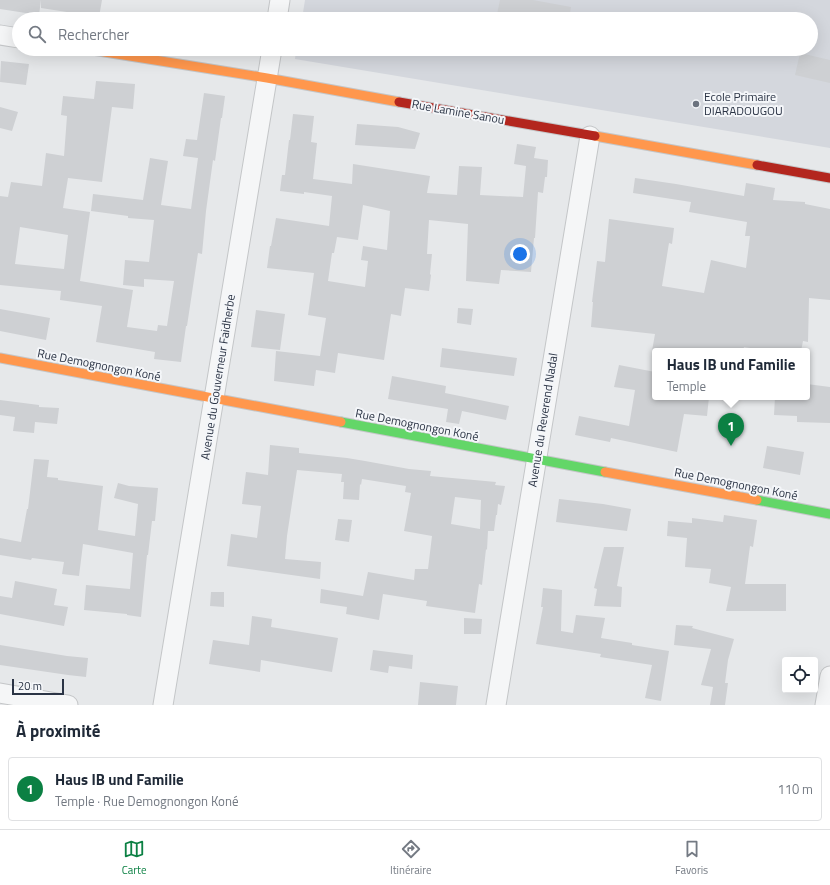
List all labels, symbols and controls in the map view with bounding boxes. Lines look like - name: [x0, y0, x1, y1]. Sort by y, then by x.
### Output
- search box: [12, 12, 818, 56]
- icon: search: [26, 23, 48, 45]
- text: Rechercher: [58, 23, 129, 46]
- place label: Ecole Primaire DIARADOUGOU: [704, 87, 783, 120]
- street label: Rue Lamine Sanou: [410, 94, 506, 129]
- marker: Ecole Primaire DIARADOUGOU: [691, 99, 701, 109]
- your location: [510, 244, 530, 264]
- street label: Avenue du Gouverneur Faidherbe: [195, 293, 240, 461]
- street label: Rue Demognongon Koné: [36, 343, 162, 386]
- popup: [652, 348, 810, 400]
- street label: Avenue du Reverend Nadal: [523, 352, 562, 488]
- text: Haus IB und Familie: [667, 353, 795, 376]
- text: Temple: [667, 376, 706, 396]
- street label: Rue Demognongon Koné: [354, 403, 480, 446]
- pin: 1: [718, 413, 744, 446]
- street label: Rue Demognongon Koné: [673, 462, 799, 505]
- map controls: [782, 657, 818, 693]
- button: locate: [782, 657, 818, 693]
- scale bar: [12, 677, 64, 696]
- text: 20 m: [18, 678, 42, 694]
- text: À proximité: [16, 718, 100, 744]
- text: Haus IB und Familie: [55, 768, 184, 791]
- text: 1: [26, 779, 34, 799]
- text: 110 m: [777, 779, 813, 799]
- text: Temple · Rue Demognongon Koné: [55, 791, 239, 811]
- tab: Carte: [122, 838, 146, 878]
- tab: Itinéraire: [390, 838, 431, 878]
- tab: Favoris: [675, 838, 708, 878]

